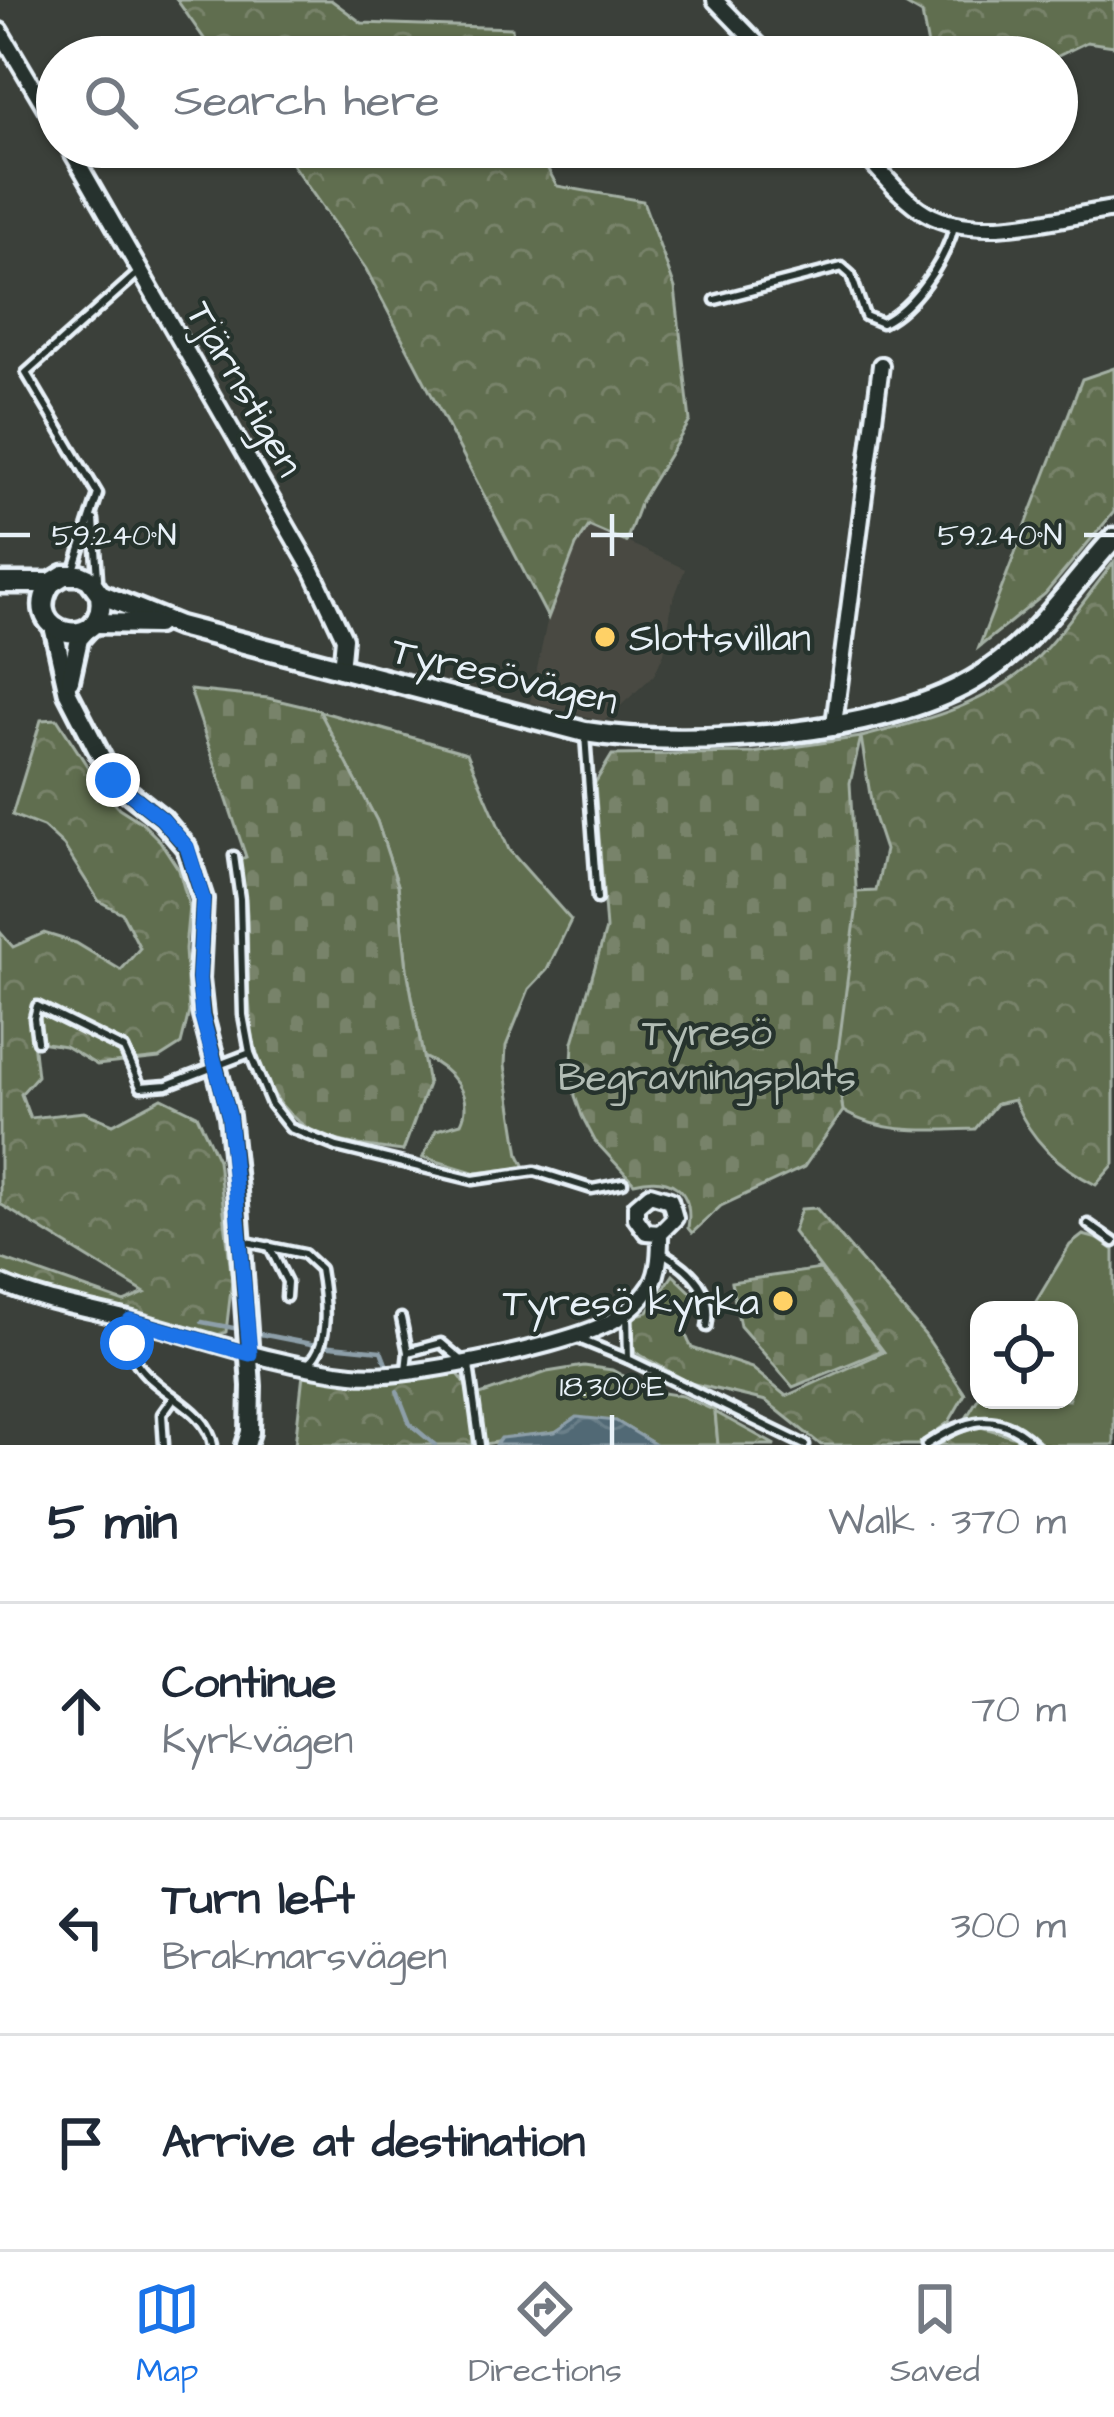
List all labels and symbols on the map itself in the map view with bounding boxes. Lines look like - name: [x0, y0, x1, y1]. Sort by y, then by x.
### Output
- street label: Tjärnstigen: [172, 292, 315, 487]
- text: 59.240°N: [52, 515, 176, 557]
- text: 59.240°N: [938, 515, 1062, 557]
- place label: Slottsvillan: [629, 613, 811, 667]
- marker: Slottsvillan: [592, 624, 618, 650]
- street label: Tyresövägen: [386, 625, 623, 730]
- route end: [86, 753, 140, 807]
- park label: Tyresö Begravningsplats: [558, 1007, 856, 1106]
- place label: Tyresö kyrka: [503, 1277, 759, 1332]
- marker: Tyresö kyrka: [770, 1288, 796, 1314]
- route start: [100, 1316, 154, 1370]
- text: 18.300°E: [560, 1366, 665, 1408]

